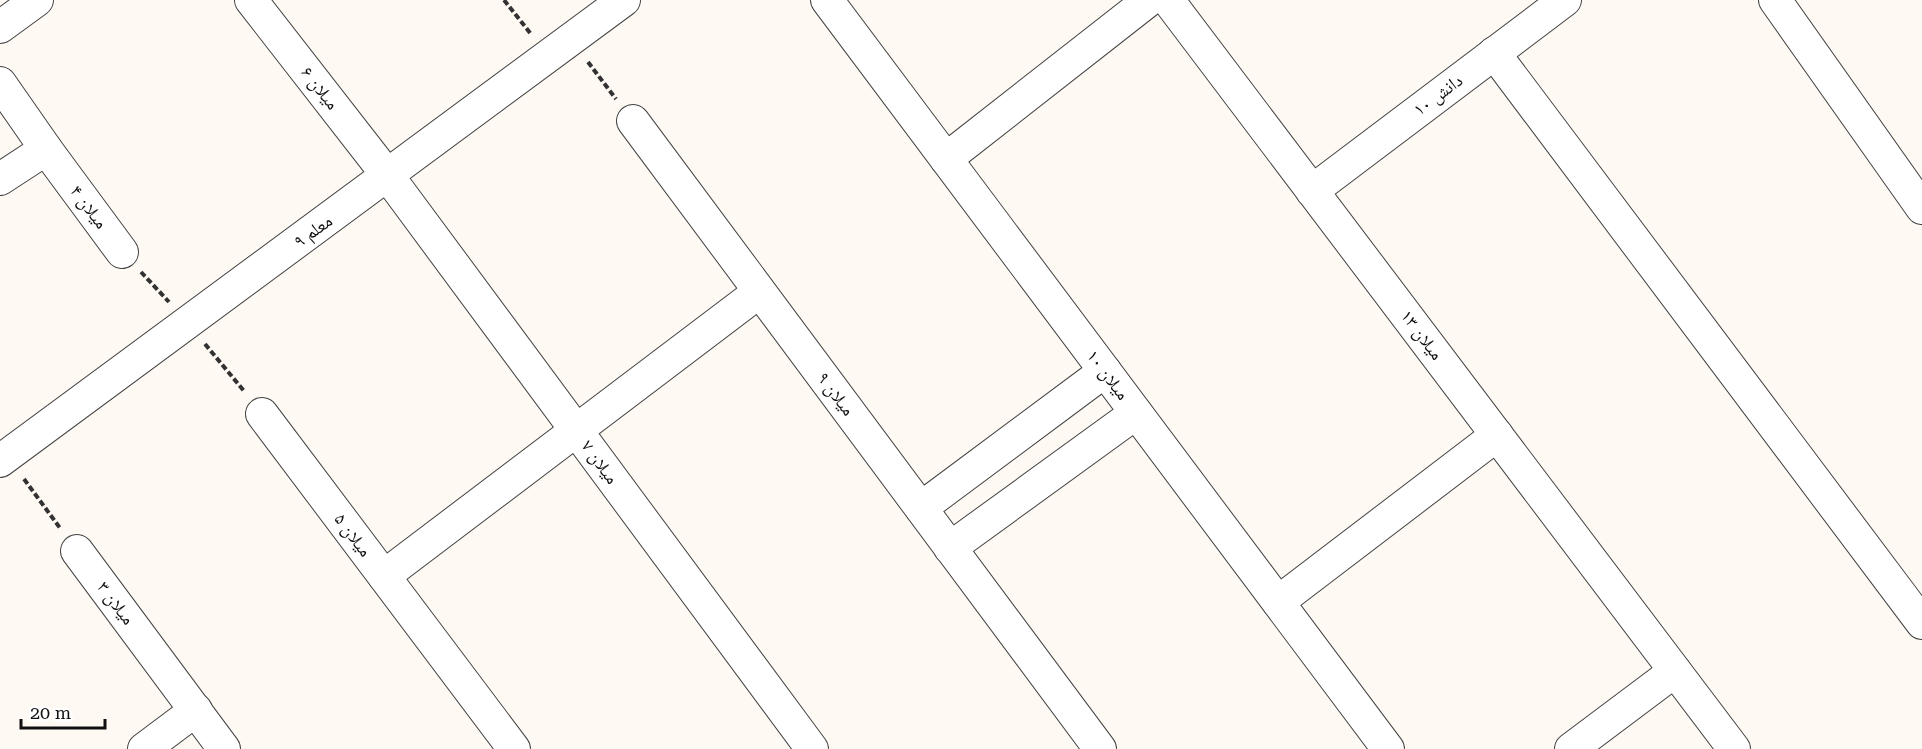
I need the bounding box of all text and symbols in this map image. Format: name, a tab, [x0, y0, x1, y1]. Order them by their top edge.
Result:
street label: میلان ۶	[296, 62, 344, 114]
street label: دانش ۱۰	[1409, 69, 1467, 121]
street label: میلان ۴	[66, 181, 112, 233]
street label: معلم ۹	[289, 210, 337, 253]
street label: میلان ۱۳	[1396, 306, 1448, 364]
street label: میلان ۱۰	[1082, 346, 1134, 404]
street label: میلان ۹	[813, 368, 859, 420]
street label: میلان ۷	[577, 436, 623, 488]
street label: میلان ۵	[330, 509, 376, 561]
street label: میلان ۳	[93, 577, 139, 629]
scale bar	[21, 692, 105, 730]
text: 20 m	[30, 702, 71, 723]

